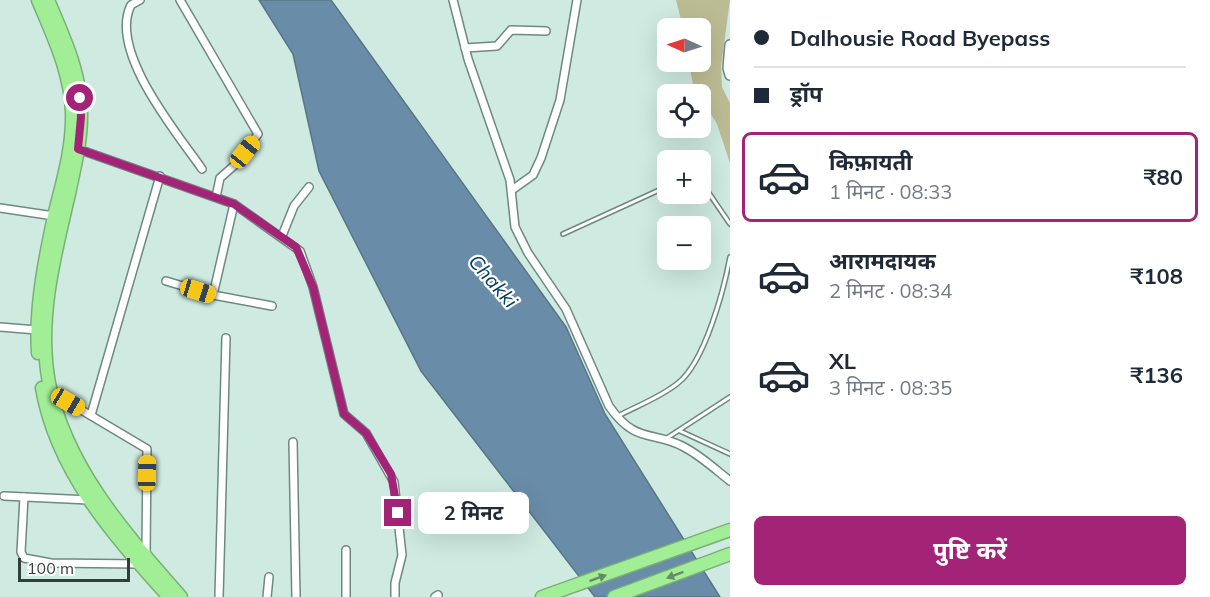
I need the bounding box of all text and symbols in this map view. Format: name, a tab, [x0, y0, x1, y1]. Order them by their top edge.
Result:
north arrow	[657, 18, 711, 72]
map controls	[657, 18, 711, 270]
text: Dalhousie Road Byepass	[790, 24, 1050, 52]
text: ड्रॉप	[790, 80, 823, 108]
route start	[66, 84, 93, 111]
button: locate	[657, 84, 711, 138]
car	[227, 132, 263, 172]
text: किफ़ायती	[829, 148, 913, 176]
button: +	[657, 150, 711, 204]
icon: car	[757, 150, 811, 204]
text: ₹80	[1143, 163, 1183, 191]
text: 1 मिनट · 08:33	[829, 179, 952, 204]
button: −	[657, 216, 711, 270]
text: आरामदायक	[829, 247, 936, 275]
water label: Chakki	[463, 249, 524, 313]
icon: car	[757, 249, 811, 303]
text: ₹108	[1130, 262, 1183, 290]
car	[178, 277, 218, 305]
text: 2 मिनट · 08:34	[829, 278, 952, 303]
text: XL	[829, 347, 856, 375]
icon: car	[757, 348, 811, 402]
text: ₹136	[1130, 361, 1183, 389]
text: 3 मिनट · 08:35	[829, 375, 952, 400]
car	[48, 385, 88, 419]
car	[138, 455, 156, 491]
callout: 2 मिनट	[419, 492, 530, 534]
route end	[384, 499, 411, 526]
text: 2 मिनट	[444, 500, 503, 525]
button: पुष्टि करें	[754, 516, 1186, 585]
scale bar	[18, 555, 130, 582]
text: 100 m	[27, 558, 74, 578]
one-way arrow	[666, 570, 684, 580]
one-way arrow	[589, 573, 607, 583]

